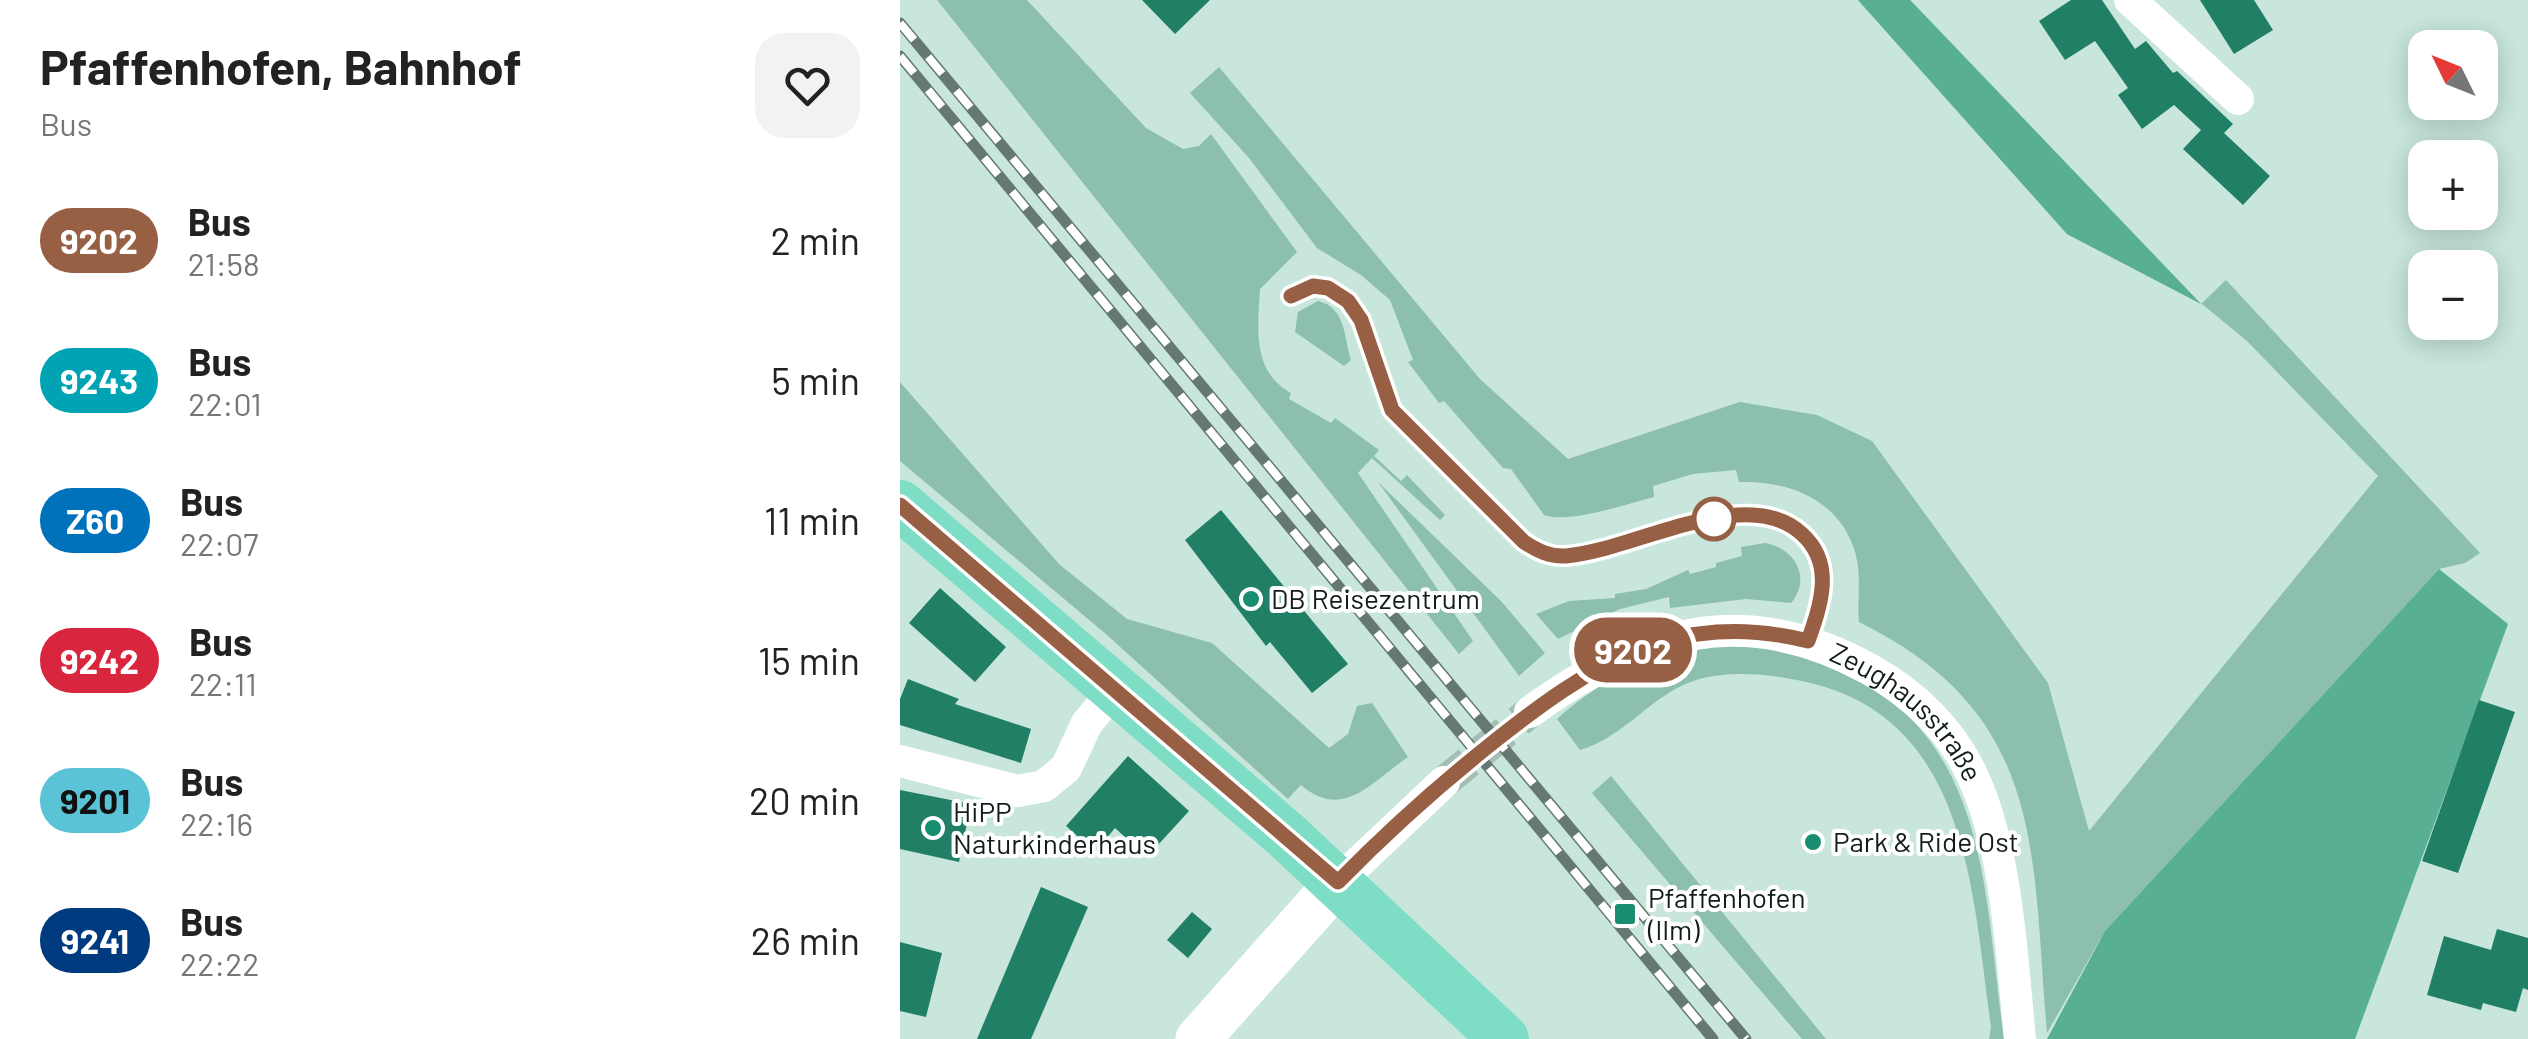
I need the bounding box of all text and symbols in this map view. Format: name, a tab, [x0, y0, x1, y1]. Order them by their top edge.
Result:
north arrow	[2408, 30, 2498, 120]
map controls	[2408, 30, 2498, 340]
button: heart	[755, 33, 860, 138]
text: Pfaffenhofen, Bahnhof	[40, 37, 522, 95]
text: Bus	[40, 104, 92, 142]
button: +	[2408, 140, 2498, 230]
text: Bus	[188, 198, 251, 244]
text: 2 min	[770, 217, 860, 263]
text: 9202	[60, 219, 138, 261]
text: 21:58	[188, 244, 260, 282]
button: −	[2408, 250, 2498, 340]
text: Bus	[188, 338, 251, 384]
text: 5 min	[771, 357, 860, 403]
text: 9243	[60, 359, 138, 401]
text: 22:01	[188, 384, 262, 422]
text: Bus	[180, 478, 243, 524]
text: 11 min	[764, 497, 860, 543]
unlabelled marker	[1693, 498, 1735, 540]
text: Z60	[66, 499, 124, 541]
text: 22:07	[180, 524, 258, 562]
place label: DB Reisezentrum	[1271, 581, 1480, 615]
marker: DB Reisezentrum	[1240, 588, 1262, 610]
text: Bus	[189, 618, 252, 664]
line badge: 9202	[1563, 618, 1703, 682]
text: 9202	[1594, 629, 1672, 671]
street label: Zeughausstraße	[1825, 634, 1990, 786]
text: 15 min	[758, 637, 860, 683]
text: 9242	[60, 639, 139, 681]
text: 22:11	[189, 664, 257, 702]
text: Bus	[180, 758, 243, 804]
text: 20 min	[749, 777, 860, 823]
text: 9201	[60, 779, 130, 821]
place label: HiPP Naturkinderhaus	[953, 794, 1156, 860]
text: 22:16	[180, 804, 253, 842]
marker: HiPP Naturkinderhaus	[922, 817, 944, 839]
place label: Park & Ride Ost	[1833, 824, 2019, 858]
marker: Park & Ride Ost	[1802, 831, 1824, 853]
place label: Pfaffenhofen (Ilm)	[1647, 880, 1806, 946]
text: Bus	[180, 898, 243, 944]
marker: Pfaffenhofen (Ilm)	[1612, 901, 1638, 927]
text: 26 min	[751, 917, 860, 963]
text: 9241	[61, 919, 129, 961]
text: 22:22	[180, 944, 259, 982]

